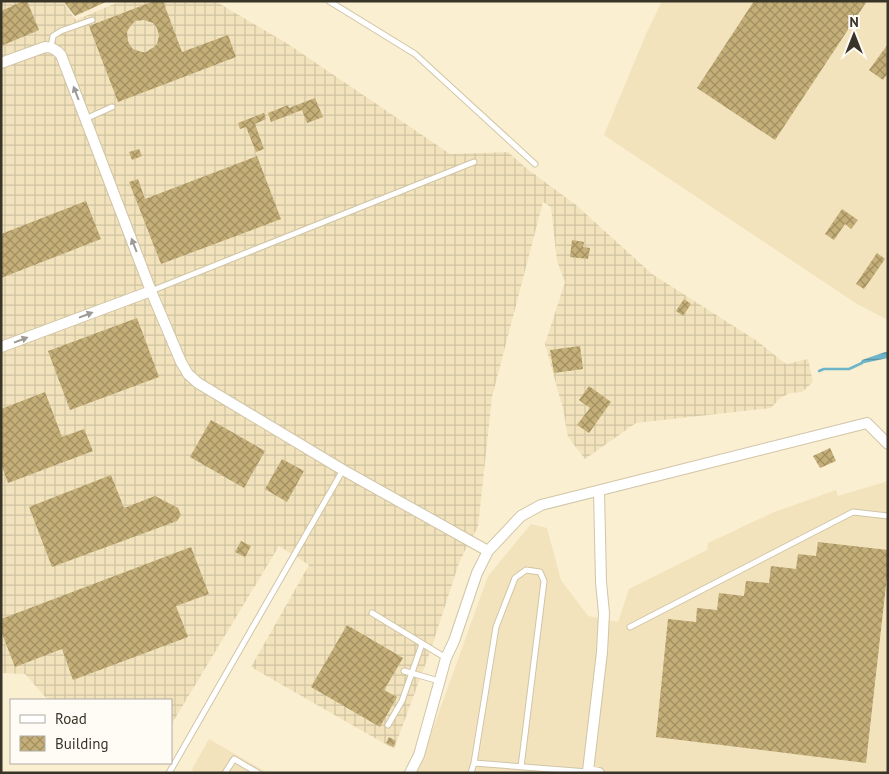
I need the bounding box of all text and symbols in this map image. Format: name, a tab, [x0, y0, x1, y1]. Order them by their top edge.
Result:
north arrow	[829, 10, 879, 60]
text: N	[849, 13, 859, 31]
one-way arrow	[71, 86, 79, 100]
one-way arrow	[129, 238, 137, 252]
one-way arrow	[79, 311, 94, 319]
one-way arrow	[14, 336, 29, 344]
legend	[10, 699, 172, 764]
text: Road	[55, 709, 87, 728]
text: Building	[55, 734, 109, 753]

